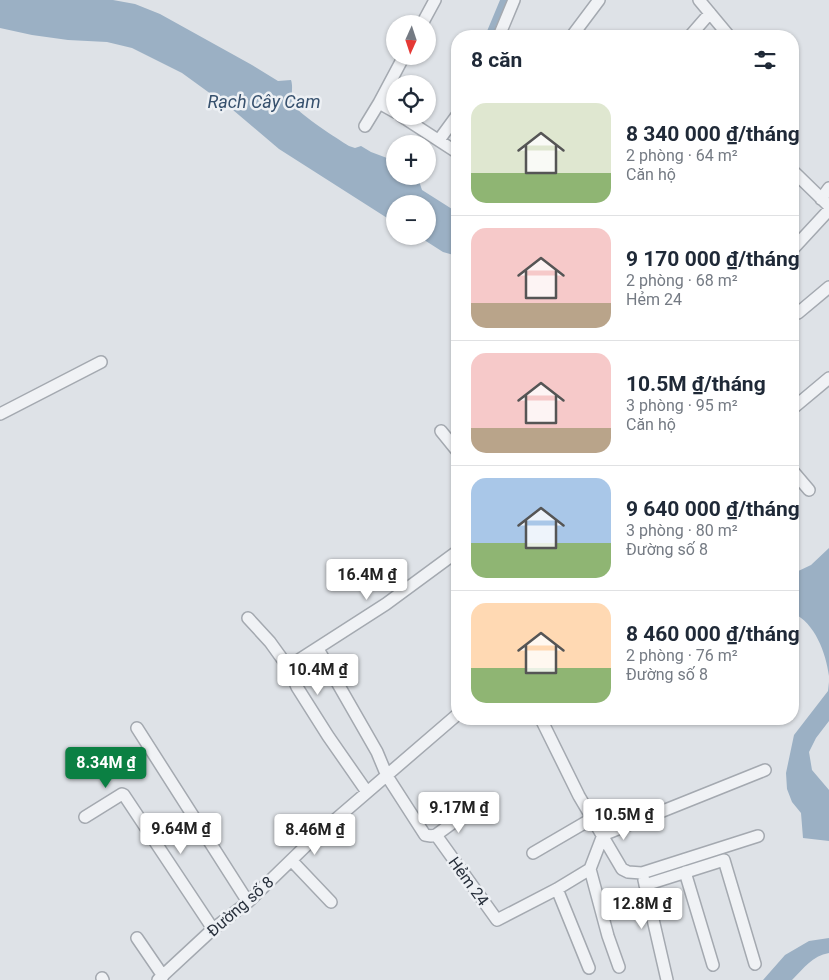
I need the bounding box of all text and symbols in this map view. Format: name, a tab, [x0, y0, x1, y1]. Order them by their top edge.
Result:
north arrow	[386, 15, 436, 65]
map controls	[386, 15, 436, 245]
icon: filters	[751, 46, 779, 74]
text: 8 căn	[471, 48, 522, 72]
button: locate	[386, 75, 436, 125]
water label: Rạch Cây Cam	[207, 91, 321, 112]
text: 8 340 000 ₫/tháng	[626, 122, 800, 146]
icon: home	[511, 123, 571, 183]
button: +	[386, 135, 436, 185]
text: 2 phòng · 64 m²	[626, 146, 738, 165]
text: Căn hộ	[626, 165, 676, 184]
button: −	[386, 195, 436, 245]
text: 9 170 000 ₫/tháng	[626, 247, 800, 271]
icon: home	[511, 248, 571, 308]
text: 2 phòng · 68 m²	[626, 271, 738, 290]
text: Hẻm 24	[626, 290, 682, 309]
text: 10.5M ₫/tháng	[626, 372, 766, 396]
icon: home	[511, 373, 571, 433]
text: 3 phòng · 95 m²	[626, 396, 738, 415]
text: Căn hộ	[626, 415, 676, 434]
text: 9 640 000 ₫/tháng	[626, 497, 800, 521]
icon: home	[511, 498, 571, 558]
text: 3 phòng · 80 m²	[626, 521, 738, 540]
text: Đường số 8	[626, 540, 708, 559]
pin: 16.4M ₫	[321, 558, 413, 601]
text: 16.4M ₫	[337, 565, 397, 584]
text: 8 460 000 ₫/tháng	[626, 622, 800, 646]
icon: home	[511, 623, 571, 683]
text: 2 phòng · 76 m²	[626, 646, 738, 665]
pin: 10.4M ₫	[272, 654, 364, 696]
text: 10.4M ₫	[288, 660, 348, 679]
text: Đường số 8	[626, 665, 708, 684]
pin: 8.34M ₫	[60, 746, 152, 789]
text: 8.34M ₫	[76, 753, 136, 772]
pin: 9.17M ₫	[413, 792, 505, 834]
text: 9.17M ₫	[429, 798, 489, 817]
pin: 10.5M ₫	[578, 798, 670, 841]
text: 10.5M ₫	[594, 805, 654, 824]
pin: 9.64M ₫	[135, 812, 227, 855]
pin: 8.46M ₫	[269, 814, 361, 856]
text: 9.64M ₫	[151, 819, 211, 838]
text: 8.46M ₫	[285, 820, 345, 839]
street label: Hẻm 24	[444, 853, 493, 909]
street label: Đường số 8	[203, 872, 277, 940]
pin: 12.8M ₫	[596, 888, 688, 930]
text: 12.8M ₫	[612, 894, 672, 913]

